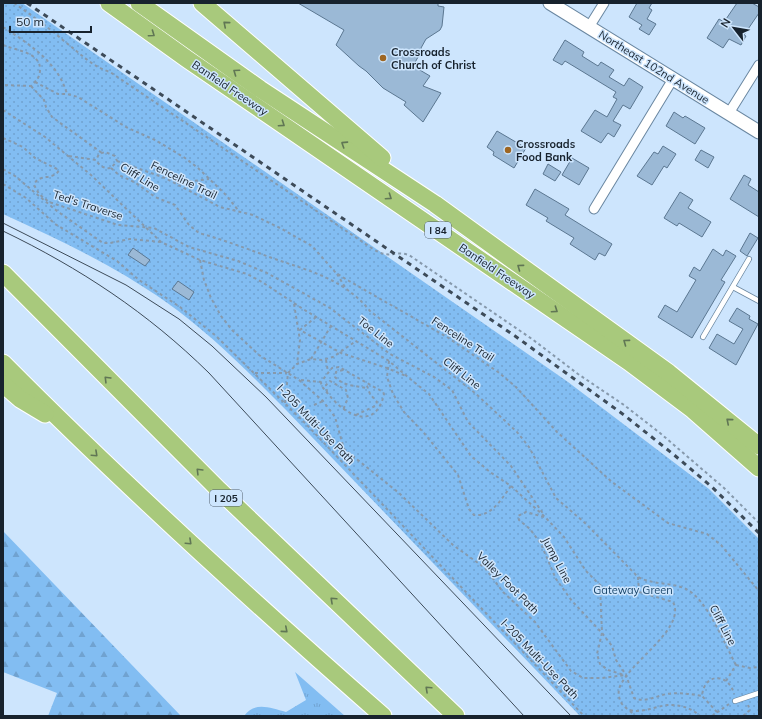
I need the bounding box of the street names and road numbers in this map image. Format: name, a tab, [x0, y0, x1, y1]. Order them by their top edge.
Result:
street label: Northeast 102nd Avenue	[596, 27, 712, 107]
street label: Banfield Freeway	[189, 57, 271, 119]
street label: Fenceline Trail	[149, 158, 219, 202]
street label: Cliff Line	[118, 159, 162, 195]
street label: Ted's Traverse	[51, 187, 125, 223]
road number: I 84	[425, 222, 451, 238]
street label: Banfield Freeway	[456, 240, 538, 302]
street label: Toe Line	[355, 314, 397, 350]
street label: Fenceline Trail	[429, 314, 497, 364]
street label: Cliff Line	[440, 354, 484, 392]
street label: I-205 Multi-Use Path	[274, 381, 358, 467]
road number: I 205	[210, 490, 242, 506]
street label: Jump Line	[539, 535, 575, 585]
street label: Valley Foot Path	[474, 549, 542, 617]
street label: Cliff Line	[707, 602, 739, 648]
street label: I-205 Multi-Use Path	[498, 616, 582, 702]

